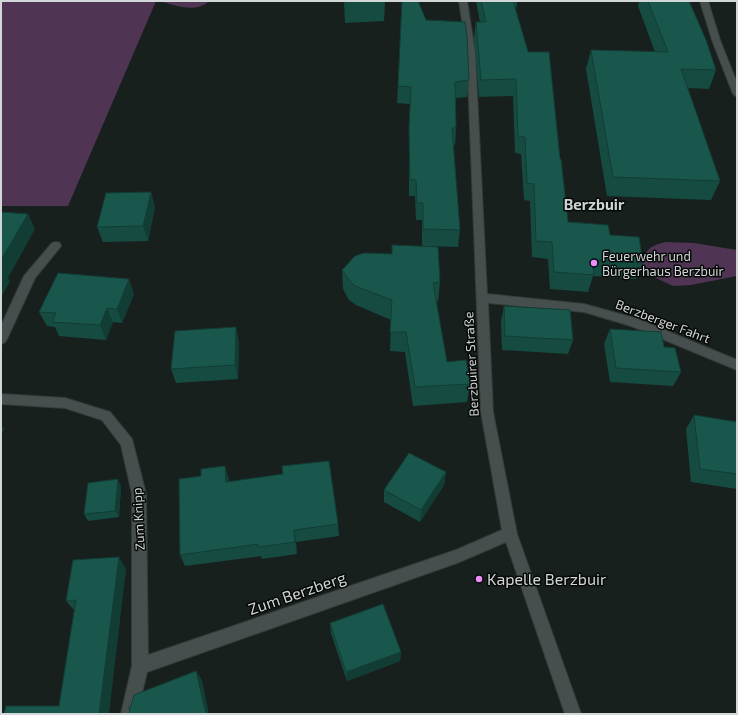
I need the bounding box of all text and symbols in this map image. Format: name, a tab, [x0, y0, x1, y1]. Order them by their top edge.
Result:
district label: Berzbuir	[564, 195, 625, 213]
place label: Feuerwehr und Bürgerhaus Berzbuir	[602, 248, 724, 279]
marker: Feuerwehr und Bürgerhaus Berzbuir	[589, 258, 599, 268]
street label: Berzberger Fahrt	[613, 296, 713, 346]
street label: Berzbuirer Straße	[460, 311, 482, 417]
street label: Zum Knipp	[128, 487, 148, 551]
street label: Zum Berzberg	[246, 567, 348, 618]
place label: Kapelle Berzbuir	[487, 569, 607, 588]
marker: Kapelle Berzbuir	[474, 574, 484, 584]

